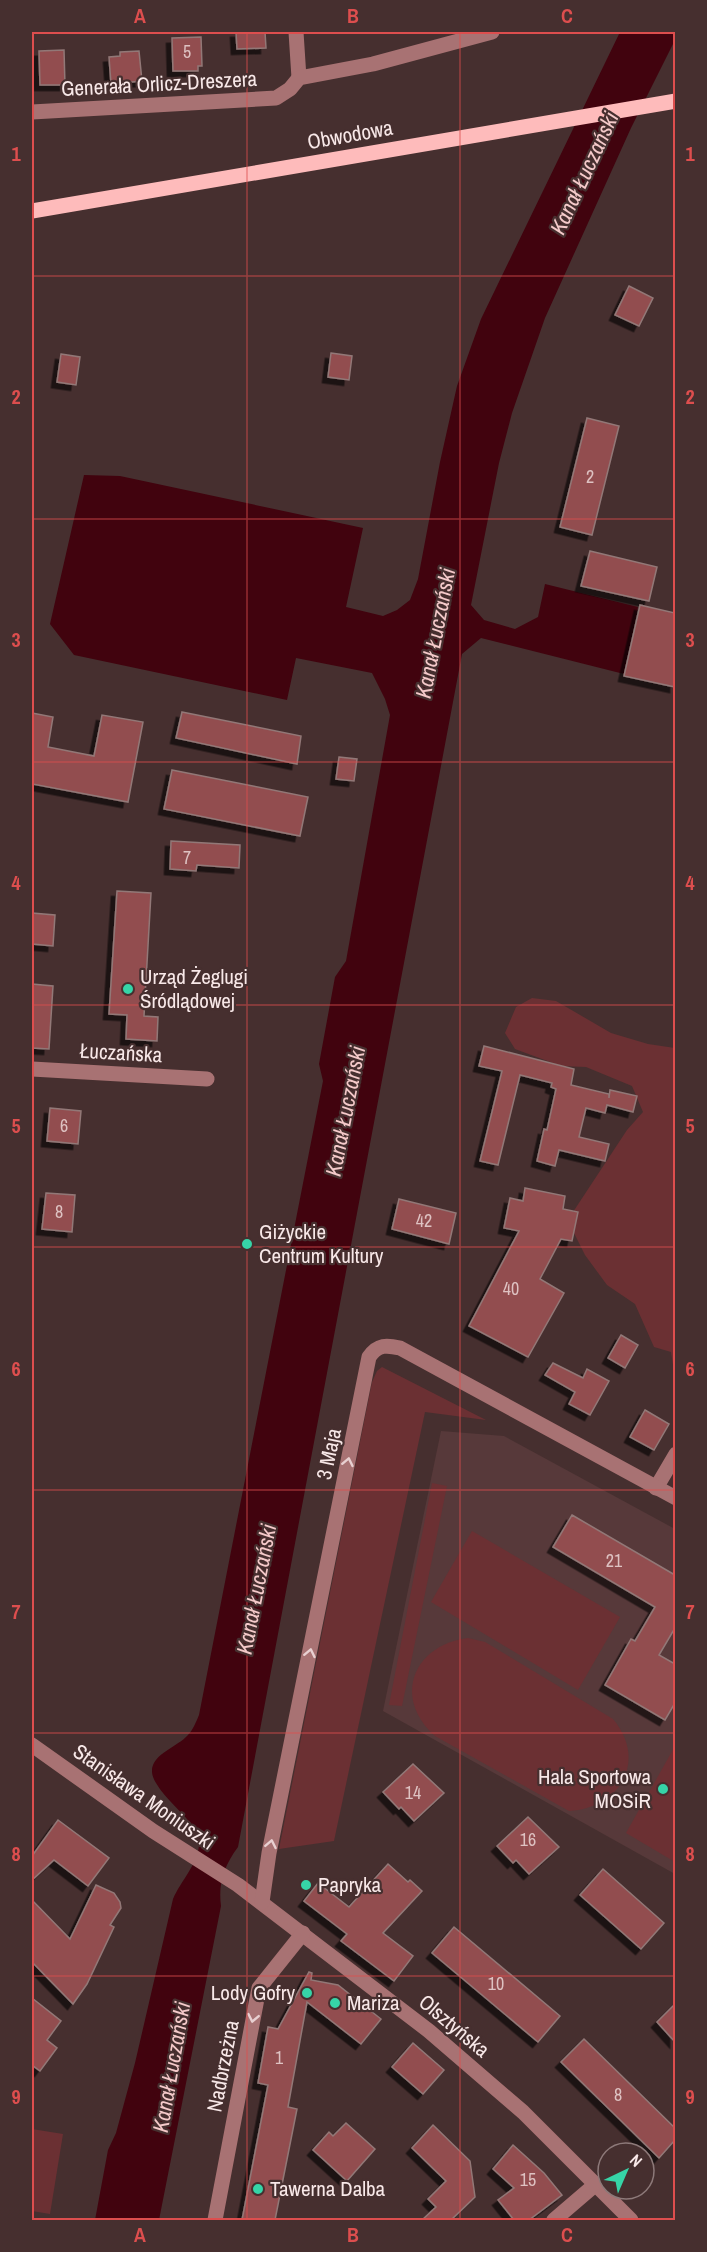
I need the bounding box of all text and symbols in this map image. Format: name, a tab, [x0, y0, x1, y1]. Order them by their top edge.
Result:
text: A	[134, 2, 146, 29]
text: B	[347, 2, 359, 29]
text: C	[561, 2, 573, 29]
house number: 5	[183, 39, 191, 64]
street label: Generała Orlicz-Dreszera	[60, 64, 258, 103]
water label: Kanał Łuczański	[542, 107, 626, 239]
street label: Obwodowa	[305, 113, 395, 156]
text: 1	[11, 140, 21, 167]
text: 1	[685, 140, 695, 167]
text: 2	[11, 383, 21, 410]
text: 2	[685, 383, 695, 410]
house number: 2	[586, 464, 594, 489]
water label: Kanał Łuczański	[408, 565, 462, 701]
text: 3	[11, 626, 21, 653]
text: 3	[685, 626, 695, 653]
house number: 7	[183, 845, 191, 870]
text: 4	[11, 869, 21, 896]
text: 4	[685, 869, 695, 896]
place label: Urząd Żeglugi Śródlądowej	[140, 962, 248, 1015]
marker: Urząd Żeglugi Śródlądowej	[121, 982, 135, 996]
street label: Łuczańska	[79, 1036, 163, 1069]
water label: Kanał Łuczański	[318, 1043, 372, 1179]
text: 5	[11, 1112, 21, 1139]
text: 5	[685, 1112, 695, 1139]
house number: 6	[60, 1113, 68, 1138]
house number: 8	[55, 1199, 63, 1224]
house number: 42	[416, 1208, 432, 1233]
place label: Giżyckie Centrum Kultury	[259, 1217, 384, 1270]
marker: Giżyckie Centrum Kultury	[240, 1237, 254, 1251]
house number: 40	[503, 1276, 519, 1301]
text: 6	[11, 1355, 21, 1382]
text: 6	[685, 1355, 695, 1382]
street label: 3 Maja	[309, 1425, 348, 1482]
one-way arrow	[341, 1457, 354, 1467]
water label: Kanał Łuczański	[229, 1521, 283, 1657]
house number: 21	[606, 1548, 623, 1573]
text: 7	[11, 1598, 21, 1625]
text: 7	[685, 1598, 695, 1625]
one-way arrow	[302, 1649, 315, 1659]
street label: Stanisława Moniuszki	[67, 1737, 221, 1857]
place label: Hala Sportowa MOSiR	[538, 1762, 651, 1815]
house number: 14	[405, 1780, 421, 1805]
marker: Hala Sportowa MOSiR	[656, 1782, 670, 1796]
house number: 16	[520, 1827, 536, 1852]
text: 8	[11, 1840, 21, 1867]
one-way arrow	[264, 1840, 277, 1850]
text: 8	[685, 1840, 695, 1867]
place label: Papryka	[318, 1870, 382, 1899]
marker: Papryka	[299, 1878, 313, 1892]
house number: 10	[488, 1971, 504, 1996]
place label: Lody Gofry	[211, 1978, 295, 2007]
marker: Lody Gofry	[300, 1986, 314, 2000]
street label: Olsztyńska	[413, 1987, 496, 2064]
place label: Mariza	[347, 1988, 400, 2017]
marker: Mariza	[328, 1996, 342, 2010]
water label: Kanał Łuczański	[145, 1999, 197, 2135]
one-way arrow	[247, 2013, 260, 2023]
street label: Nadbrzeżna	[199, 2017, 246, 2114]
house number: 1	[275, 2045, 284, 2070]
house number: 8	[614, 2082, 622, 2107]
text: 9	[11, 2083, 21, 2110]
text: 9	[685, 2083, 695, 2110]
north arrow	[596, 2141, 656, 2201]
text: N	[625, 2149, 647, 2171]
house number: 15	[520, 2167, 536, 2192]
place label: Tawerna Dalba	[270, 2174, 386, 2203]
marker: Tawerna Dalba	[251, 2182, 265, 2196]
text: A	[134, 2221, 146, 2248]
text: B	[347, 2221, 359, 2248]
text: C	[561, 2221, 573, 2248]

